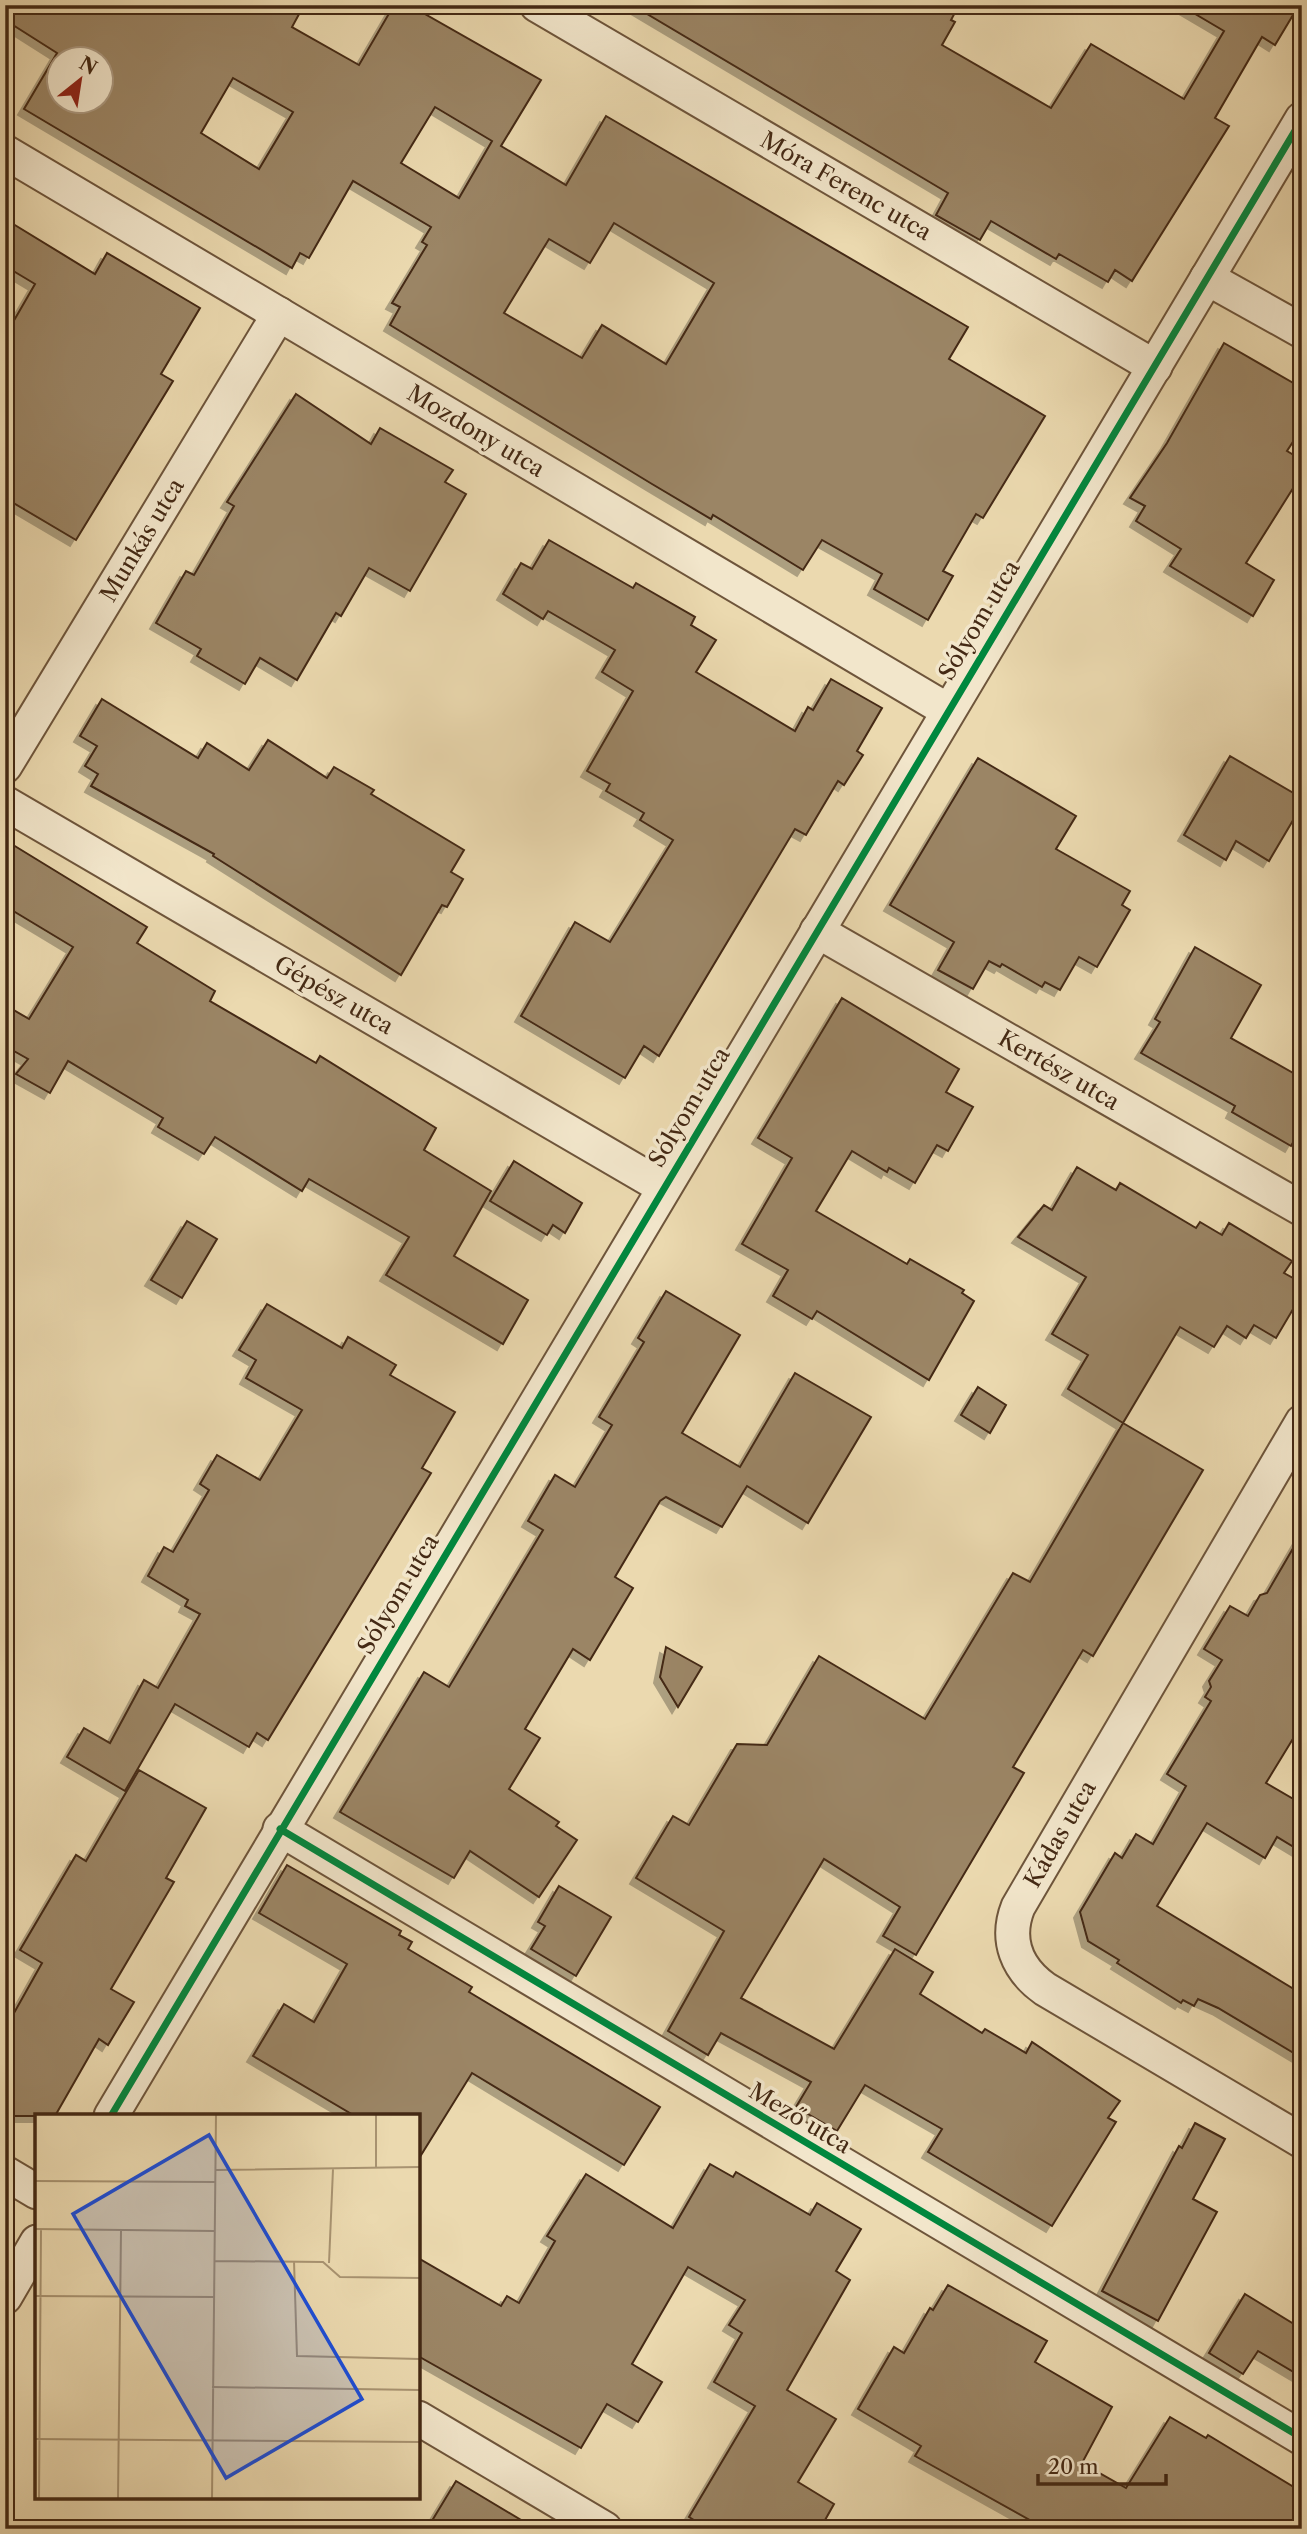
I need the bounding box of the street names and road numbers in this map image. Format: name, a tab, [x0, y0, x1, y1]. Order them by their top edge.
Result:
street label: Móra Ferenc utca	[756, 126, 937, 247]
street label: Mozdony utca	[402, 379, 550, 483]
street label: Munkás utca	[94, 472, 190, 607]
street label: Sólyom utca	[932, 554, 1026, 685]
street label: Gépész utca	[269, 950, 399, 1041]
street label: Kertész utca	[993, 1024, 1125, 1116]
street label: Sólyom utca	[642, 1041, 736, 1172]
street label: Sólyom utca	[351, 1528, 445, 1659]
street label: Kádas utca	[1018, 1775, 1102, 1892]
street label: Mező utca	[744, 2077, 857, 2160]

